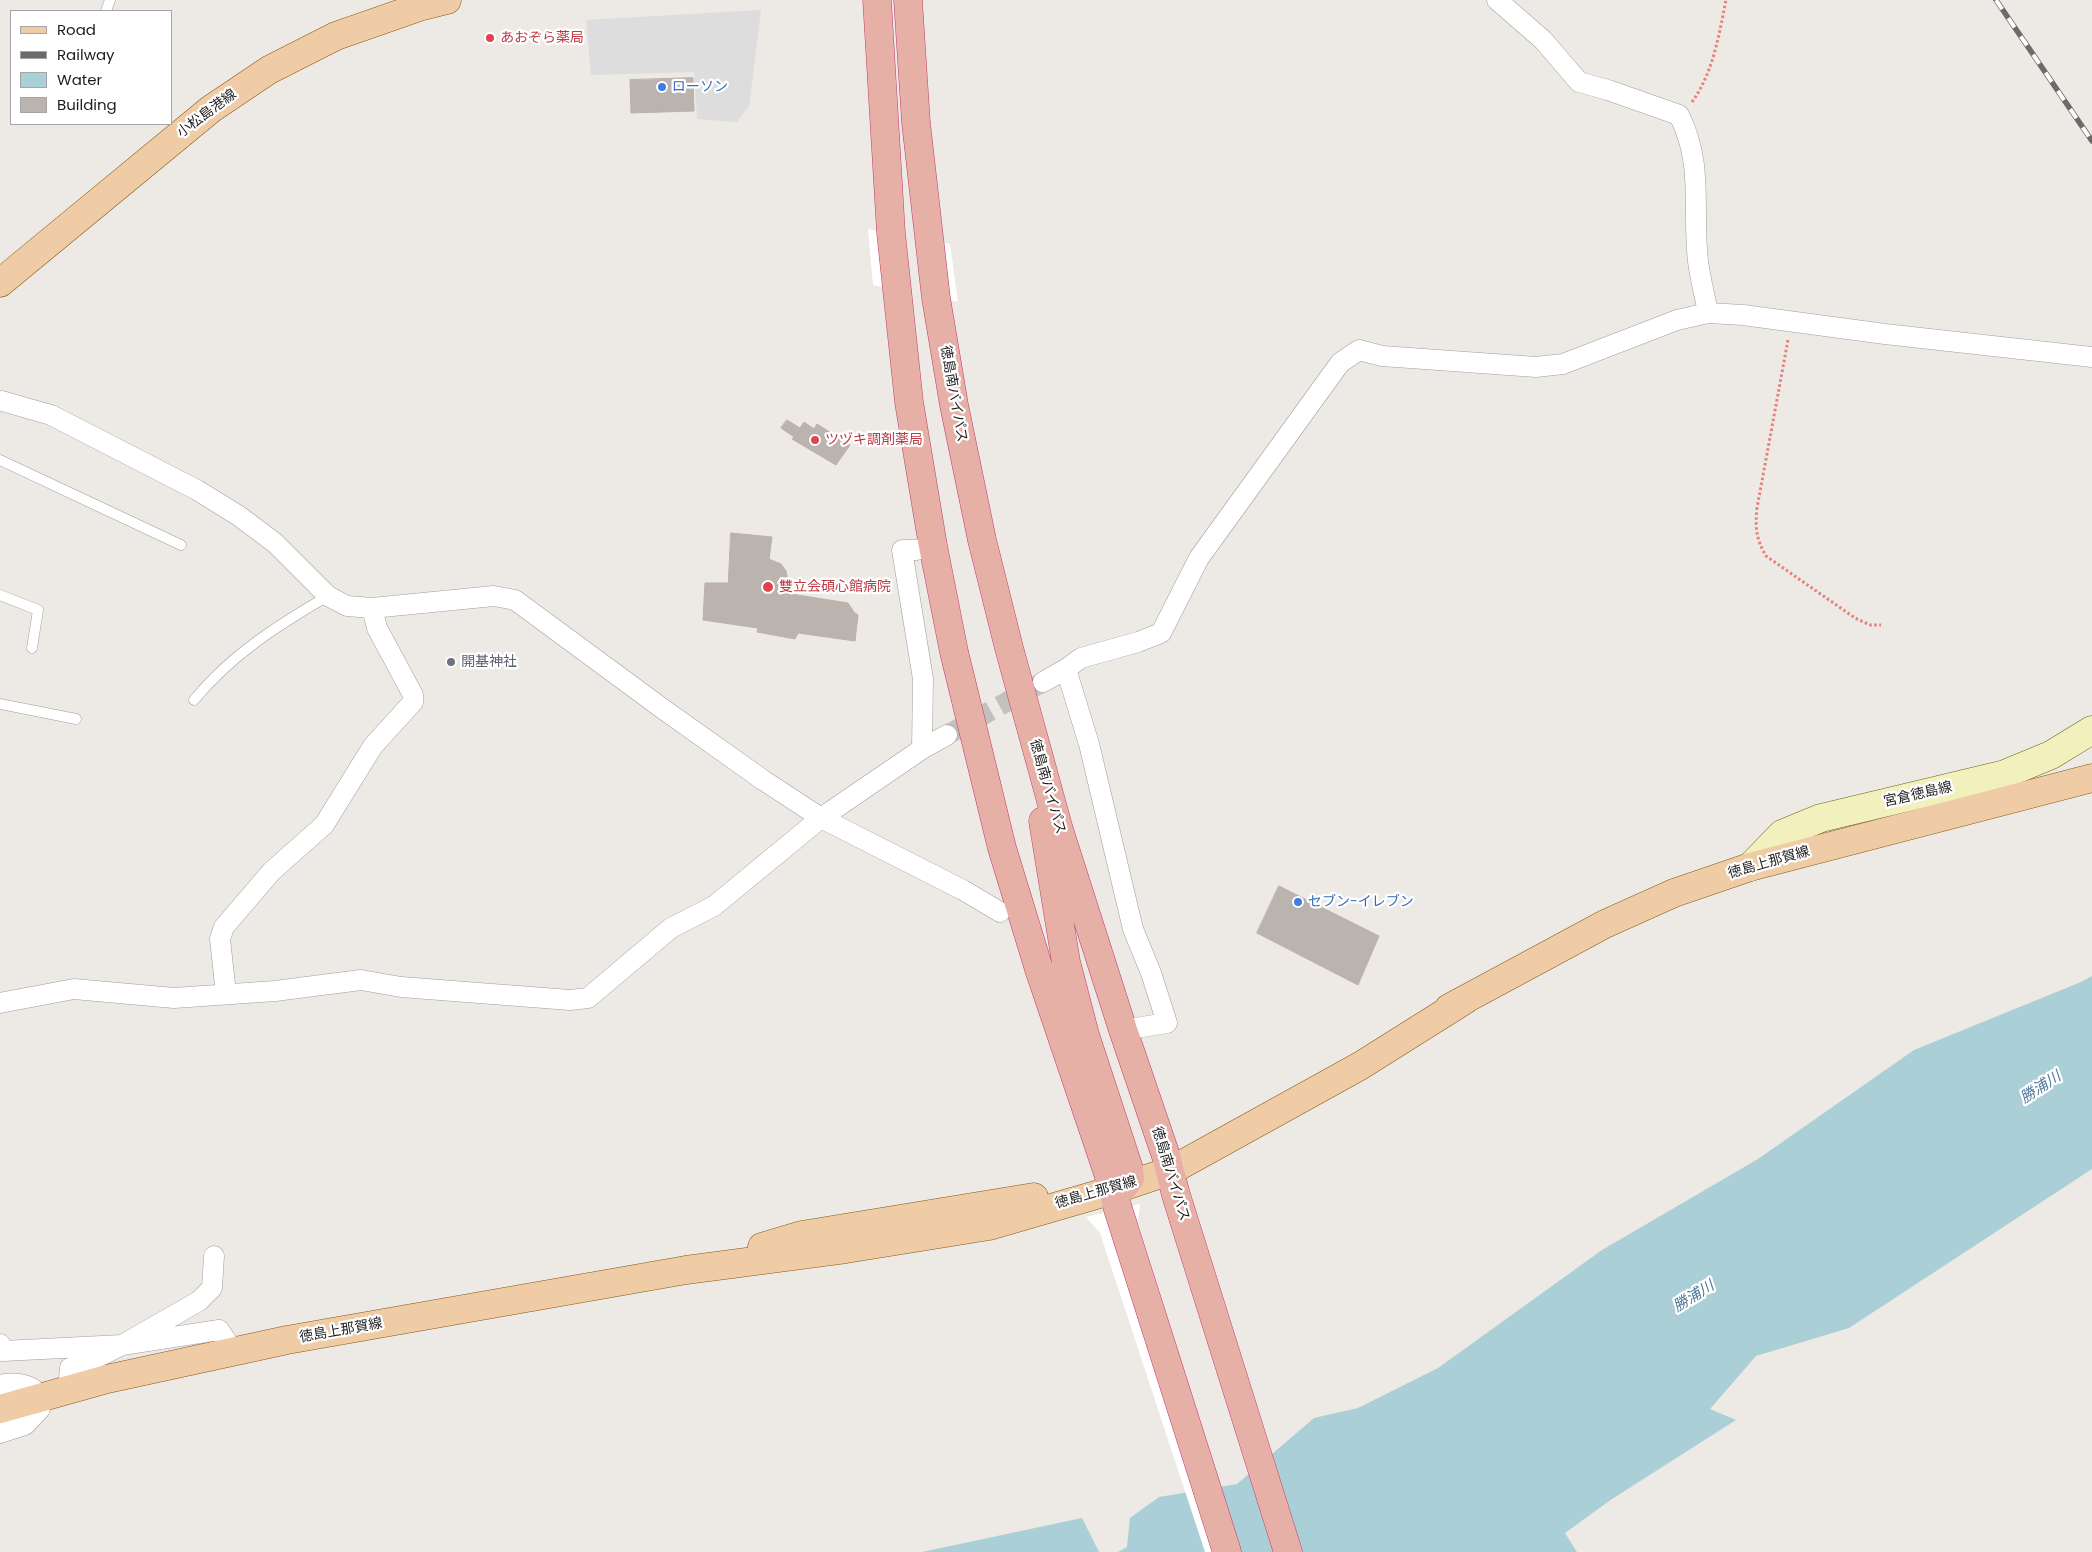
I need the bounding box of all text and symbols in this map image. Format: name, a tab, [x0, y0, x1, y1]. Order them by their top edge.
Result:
legend	[10, 10, 172, 125]
text: Road	[57, 19, 96, 40]
place label: あおぞら薬局	[500, 30, 584, 46]
marker: あおぞら薬局	[484, 32, 496, 44]
text: Railway	[57, 44, 115, 65]
text: Water	[57, 69, 102, 90]
place label: ローソン	[672, 79, 728, 95]
marker: ローソン	[656, 81, 668, 93]
street label: 小松島港線	[174, 86, 240, 142]
text: Building	[57, 94, 117, 115]
street label: 徳島南バイパス	[936, 344, 970, 444]
place label: ツヅキ調剤薬局	[825, 432, 923, 448]
marker: ツヅキ調剤薬局	[809, 434, 821, 446]
place label: 雙立会碩心館病院	[779, 579, 891, 595]
marker: 雙立会碩心館病院	[761, 580, 775, 594]
place label: 開基神社	[461, 654, 517, 670]
marker: 開基神社	[445, 656, 457, 668]
street label: 徳島南バイパス	[1025, 738, 1069, 836]
street label: 宮倉徳島線	[1882, 779, 1954, 811]
street label: 徳島上那賀線	[1726, 843, 1812, 883]
place label: セブン-イレブン	[1308, 894, 1414, 910]
marker: セブン-イレブン	[1292, 896, 1304, 908]
water label: 勝浦川	[2017, 1068, 2065, 1108]
street label: 徳島南バイパス	[1148, 1125, 1192, 1223]
street label: 徳島上那賀線	[1053, 1173, 1139, 1213]
water label: 勝浦川	[1670, 1277, 1718, 1317]
street label: 徳島上那賀線	[298, 1315, 384, 1347]

